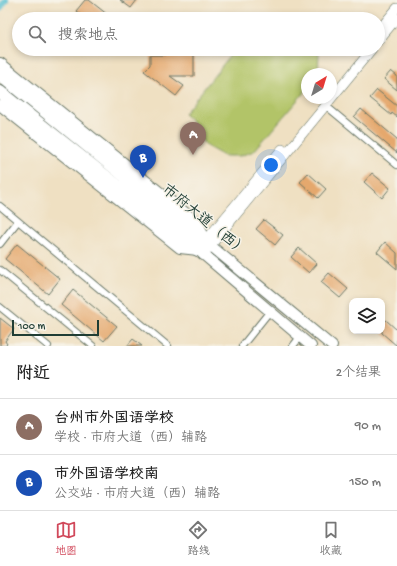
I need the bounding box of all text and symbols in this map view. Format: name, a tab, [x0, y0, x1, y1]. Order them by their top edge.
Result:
search box	[12, 12, 385, 56]
icon: search	[26, 23, 48, 45]
text: 搜索地点	[58, 27, 118, 45]
north arrow	[301, 68, 337, 104]
pin: A	[180, 122, 206, 155]
pin: B	[130, 145, 156, 178]
your location	[261, 155, 281, 175]
street label: 市府大道（西）	[158, 181, 250, 261]
map controls	[349, 298, 385, 334]
button: layers	[349, 298, 385, 334]
scale bar	[12, 318, 99, 337]
text: 100 m	[18, 321, 45, 333]
text: 附近	[16, 365, 50, 385]
text: 2个结果	[336, 366, 381, 381]
text: 台州市外国语学校	[54, 410, 174, 428]
text: A	[25, 419, 33, 434]
text: 90 m	[355, 419, 381, 434]
text: 学校 · 市府大道（西）辅路	[54, 431, 207, 446]
text: 市外国语学校南	[54, 466, 159, 484]
text: B	[26, 475, 32, 490]
text: 150 m	[349, 475, 381, 490]
text: 公交站 · 市府大道（西）辅路	[54, 487, 220, 502]
tab: 地图	[55, 519, 77, 558]
tab: 路线	[187, 519, 209, 558]
tab: 收藏	[320, 519, 342, 558]

